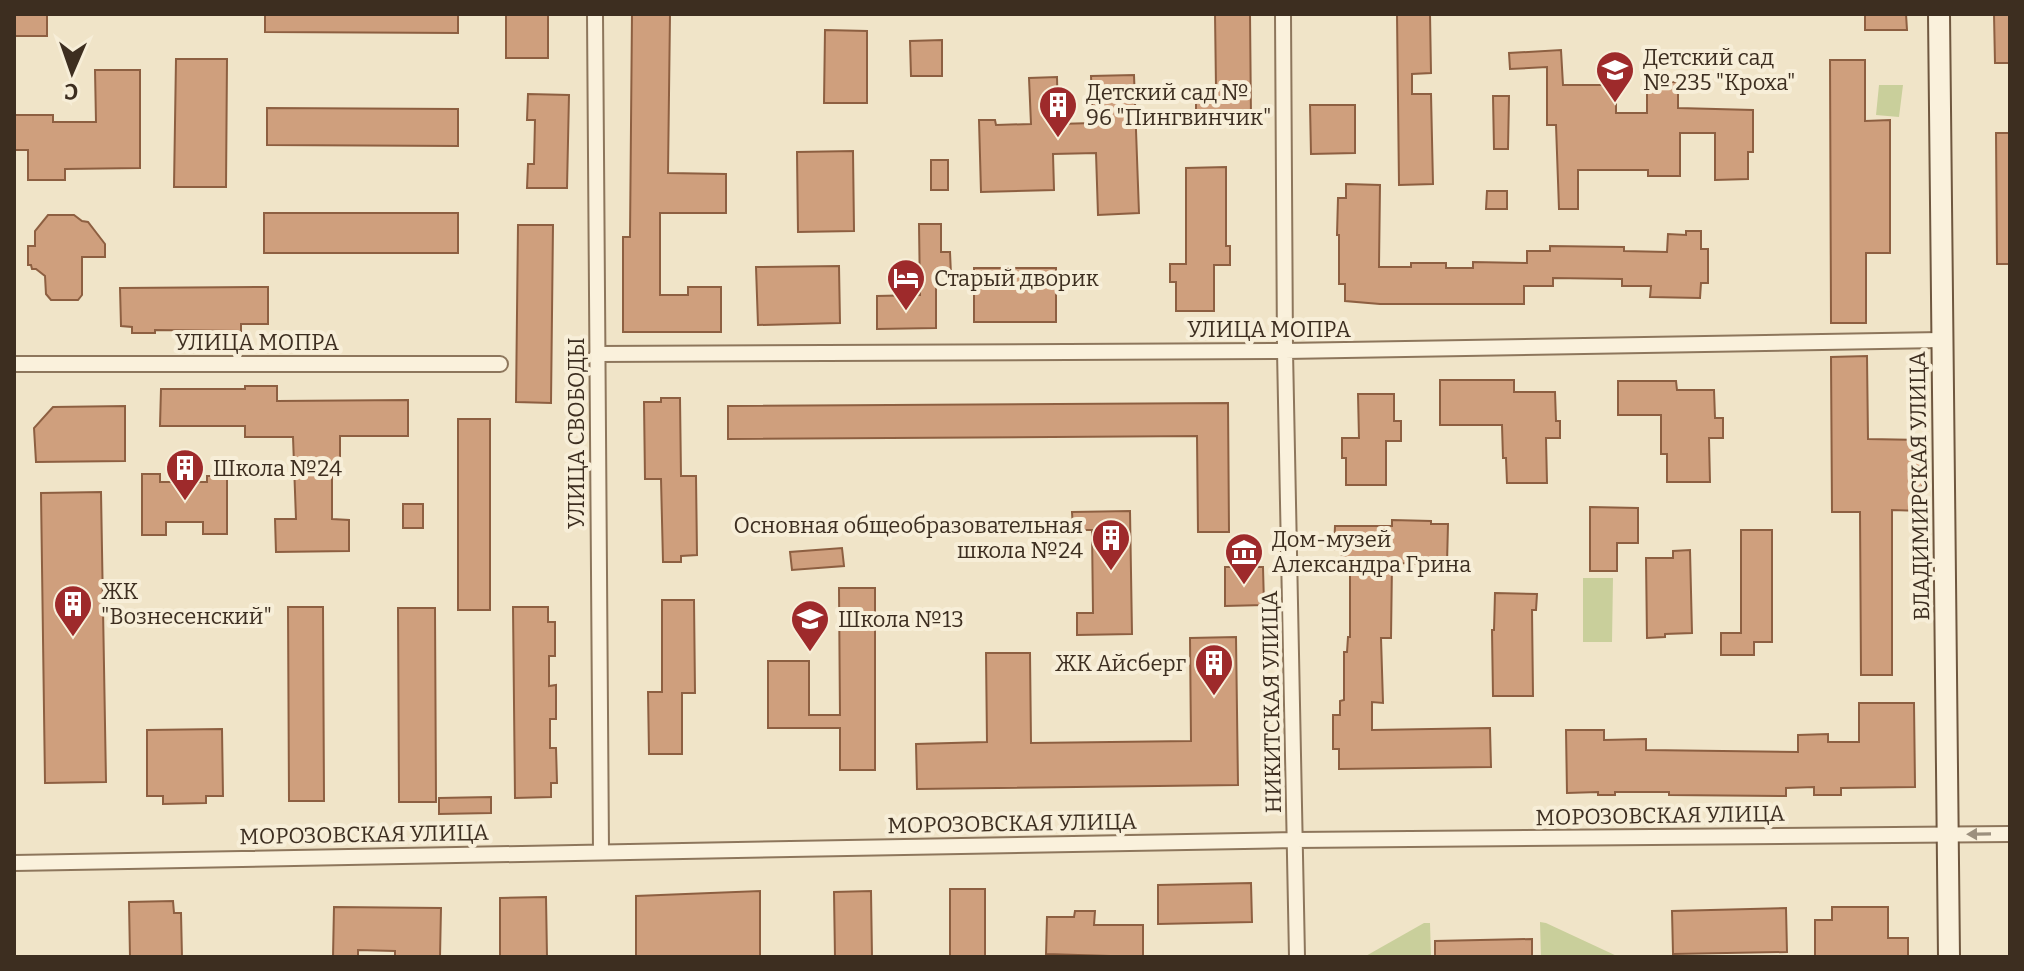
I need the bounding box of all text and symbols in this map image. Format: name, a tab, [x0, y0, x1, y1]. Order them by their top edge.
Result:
north arrow	[32, 32, 112, 112]
place label: Детский сад № 235 "Кроха"	[1643, 44, 1796, 96]
school or university icon: Детский сад № 235 "Кроха"	[1594, 49, 1636, 104]
text: С	[64, 78, 79, 105]
place label: Детский сад № 96 "Пингвинчик"	[1086, 79, 1271, 131]
building icon: Детский сад № 96 "Пингвинчик"	[1037, 84, 1079, 139]
hotel icon: Старый дворик	[885, 257, 927, 312]
place label: Старый дворик	[934, 265, 1099, 292]
street label: УЛИЦА МОПРА	[1187, 316, 1351, 343]
street label: УЛИЦА МОПРА	[175, 329, 339, 356]
street label: УЛИЦА СВОБОДЫ	[563, 337, 590, 529]
street label: ВЛАДИМИРСКАЯ УЛИЦА	[1904, 351, 1935, 621]
building icon: Школа №24	[164, 447, 206, 502]
place label: Школа №24	[213, 455, 342, 482]
place label: Основная общеобразовательная школа №24	[734, 512, 1083, 564]
building icon: Основная общеобразовательная школа №24	[1090, 517, 1132, 572]
place label: Дом-музей Александра Грина	[1272, 526, 1471, 578]
museum icon: Дом-музей Александра Грина	[1223, 531, 1265, 586]
place label: ЖК "Вознесенский"	[101, 578, 272, 630]
building icon: ЖК "Вознесенский"	[52, 583, 94, 638]
street label: НИКИТСКАЯ УЛИЦА	[1256, 590, 1287, 813]
school or university icon: Школа №13	[789, 598, 831, 653]
place label: Школа №13	[838, 606, 964, 633]
building icon: ЖК Айсберг	[1193, 642, 1235, 697]
place label: ЖК Айсберг	[1055, 650, 1187, 677]
street label: МОРОЗОВСКАЯ УЛИЦА	[1535, 800, 1785, 831]
street label: МОРОЗОВСКАЯ УЛИЦА	[887, 808, 1137, 839]
street label: МОРОЗОВСКАЯ УЛИЦА	[239, 819, 489, 850]
one-way arrow	[1966, 828, 1991, 840]

